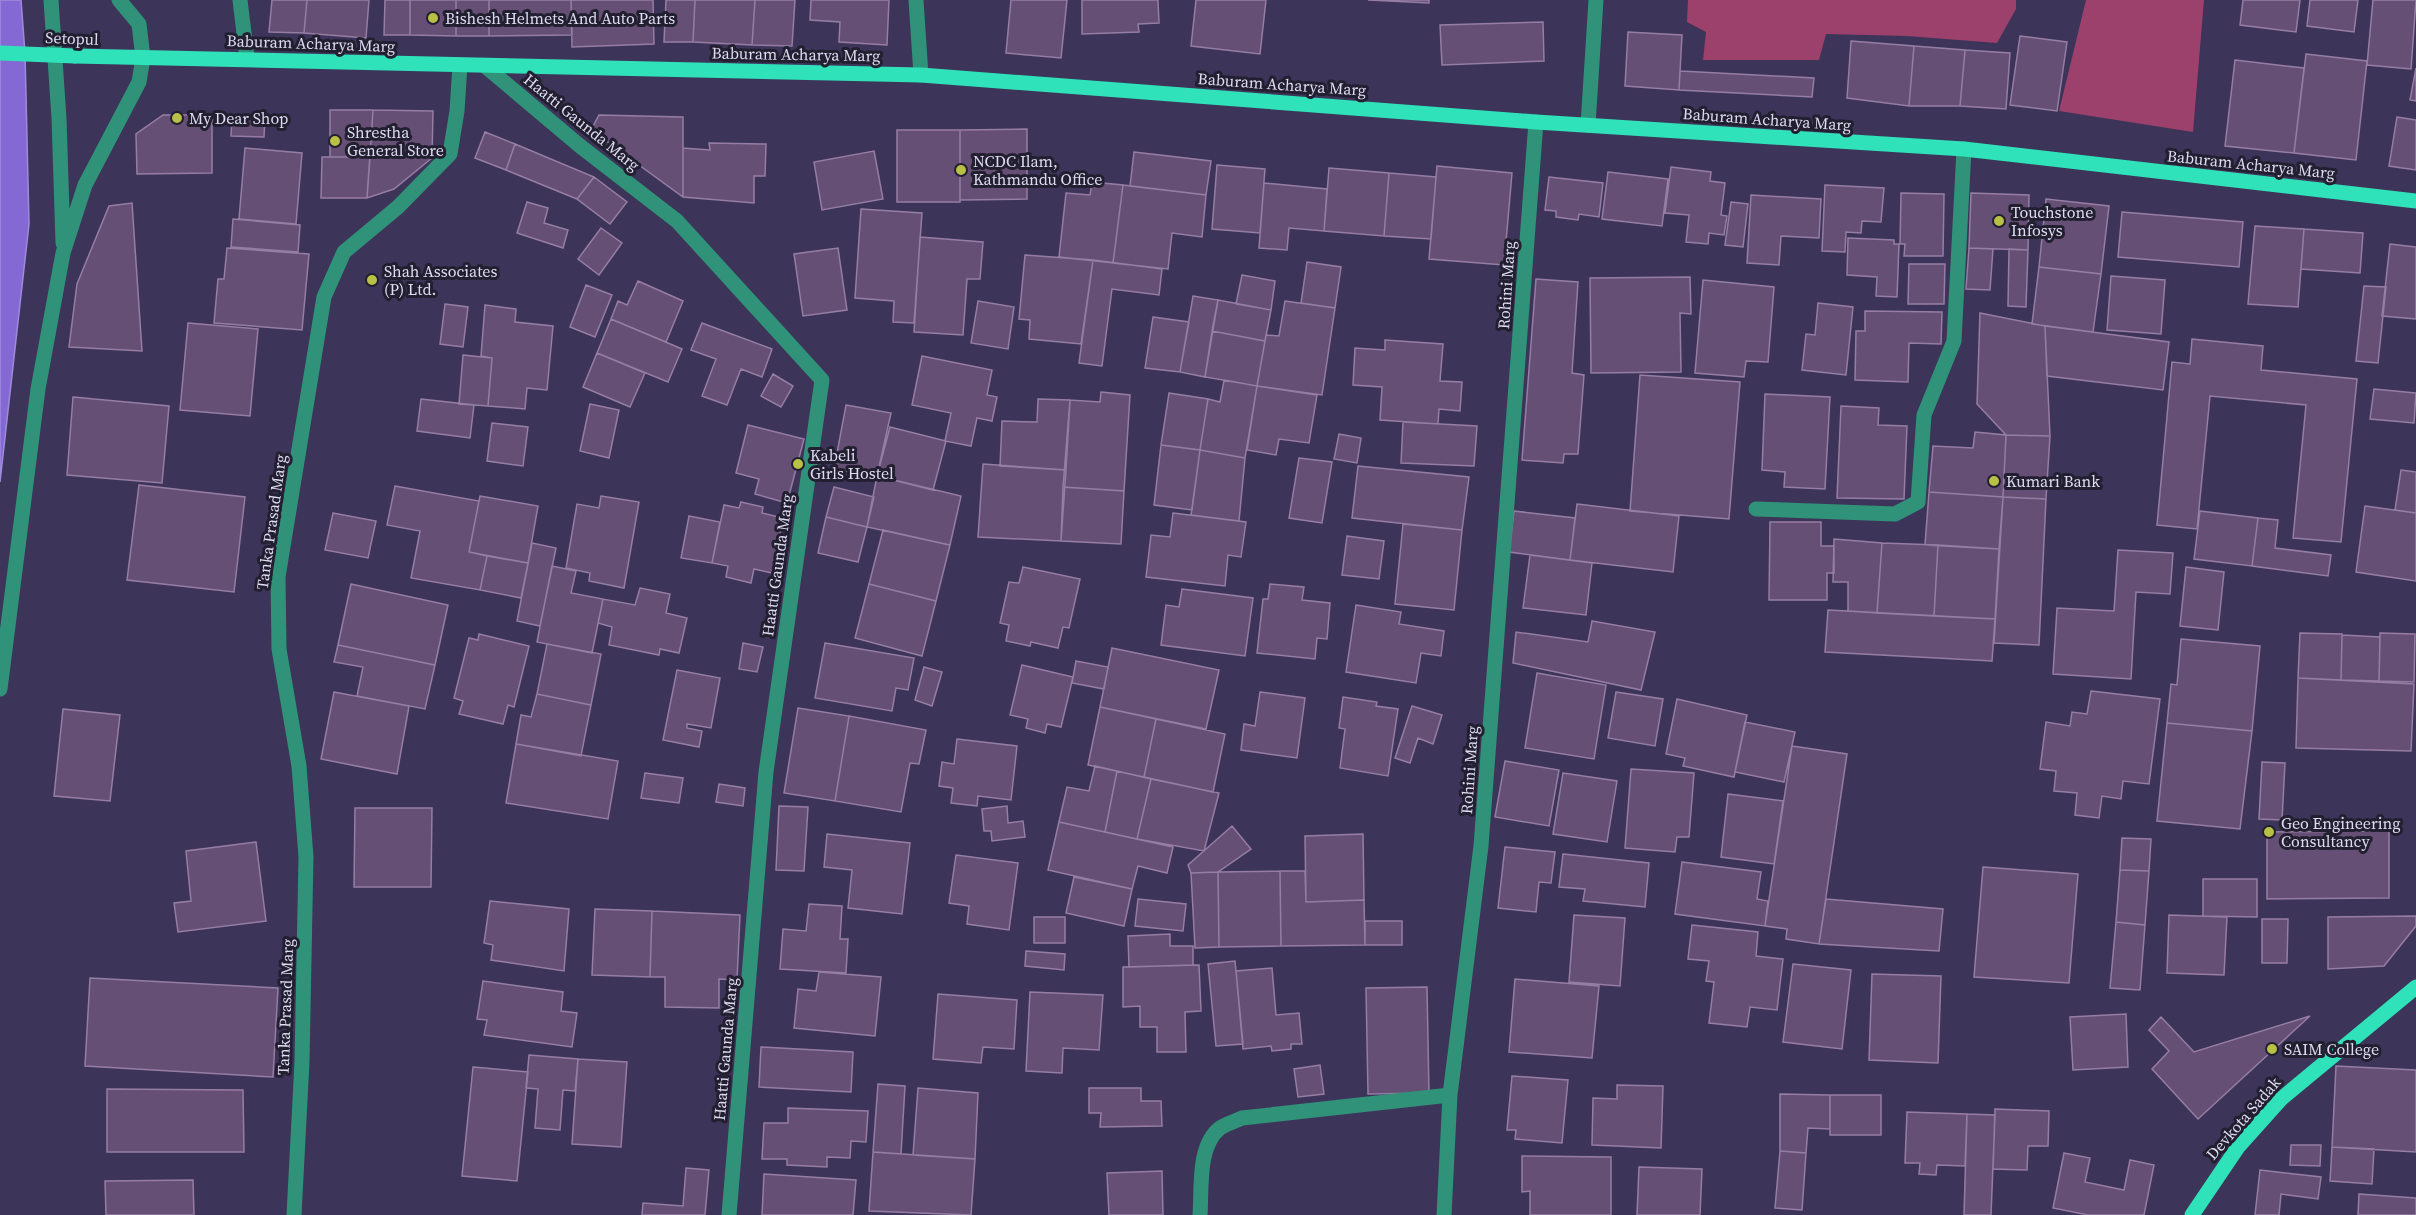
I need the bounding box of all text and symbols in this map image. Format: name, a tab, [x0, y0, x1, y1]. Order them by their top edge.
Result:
place label: Bishesh Helmets And Auto Parts	[445, 7, 675, 29]
marker: Bishesh Helmets And Auto Parts	[426, 11, 440, 25]
street label: Setopul	[45, 26, 99, 50]
street label: Baburam Acharya Marg	[226, 29, 396, 57]
street label: Baburam Acharya Marg	[711, 42, 881, 66]
street label: Baburam Acharya Marg	[1197, 67, 1367, 101]
street label: Haatti Gaunda Marg	[519, 68, 645, 176]
street label: Baburam Acharya Marg	[1682, 102, 1852, 136]
place label: My Dear Shop	[189, 107, 288, 129]
marker: My Dear Shop	[170, 111, 184, 125]
place label: Shrestha General Store	[347, 121, 444, 161]
marker: Shrestha General Store	[328, 134, 342, 148]
street label: Baburam Acharya Marg	[2166, 144, 2336, 184]
place label: NCDC Ilam, Kathmandu Office	[973, 150, 1102, 190]
marker: NCDC Ilam, Kathmandu Office	[954, 163, 968, 177]
place label: Touchstone Infosys	[2011, 201, 2093, 241]
marker: Touchstone Infosys	[1992, 214, 2006, 228]
street label: Rohini Marg	[1492, 240, 1520, 330]
place label: Shah Associates (P) Ltd.	[384, 260, 498, 300]
marker: Shah Associates (P) Ltd.	[365, 273, 379, 287]
place label: Kabeli Girls Hostel	[810, 444, 894, 484]
street label: Tanka Prasad Marg	[251, 453, 291, 591]
marker: Kabeli Girls Hostel	[791, 457, 805, 471]
place label: Kumari Bank	[2006, 470, 2100, 492]
marker: Kumari Bank	[1987, 474, 2001, 488]
street label: Haatti Gaunda Marg	[756, 492, 798, 638]
street label: Rohini Marg	[1455, 725, 1483, 815]
place label: Geo Engineering Consultancy	[2281, 812, 2401, 852]
marker: Geo Engineering Consultancy	[2262, 825, 2276, 839]
street label: Tanka Prasad Marg	[272, 938, 298, 1076]
street label: Haatti Gaunda Marg	[708, 977, 742, 1121]
place label: SAIM College	[2284, 1038, 2379, 1060]
marker: SAIM College	[2265, 1042, 2279, 1056]
street label: Devkota Sadak	[2201, 1072, 2285, 1164]

